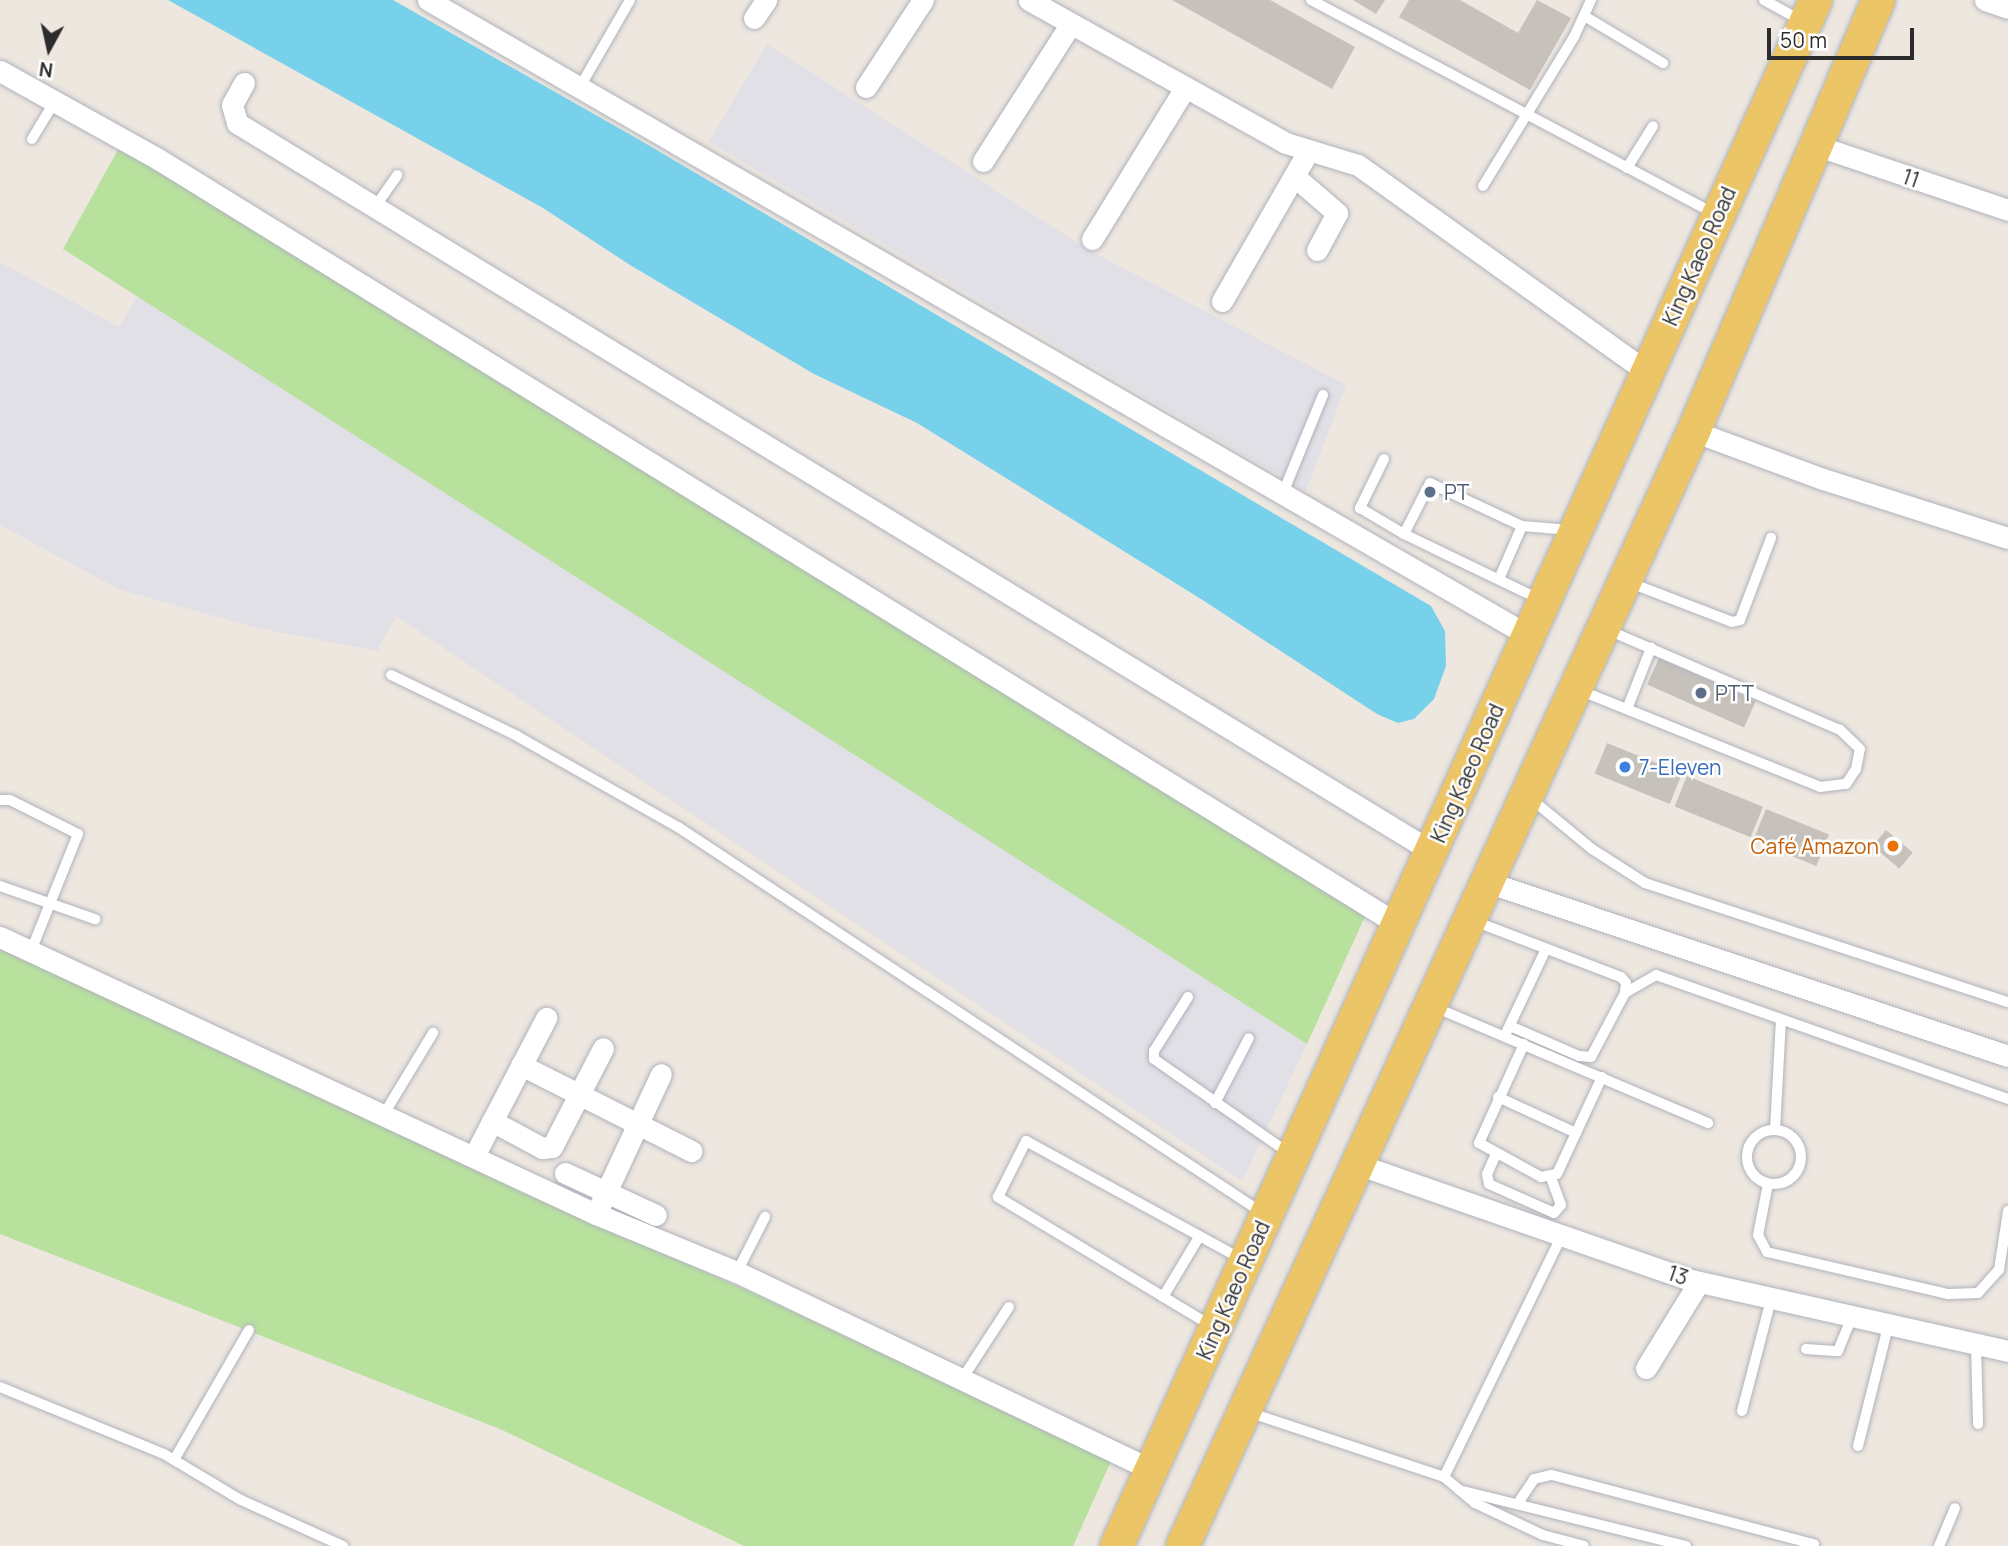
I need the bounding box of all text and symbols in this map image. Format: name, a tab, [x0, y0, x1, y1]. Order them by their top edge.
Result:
north arrow	[14, 14, 84, 84]
scale bar	[1770, 14, 1917, 58]
text: 50 m	[1780, 26, 1827, 54]
text: N	[38, 56, 55, 84]
street label: 11	[1899, 163, 1923, 193]
street label: King Kaeo Road	[1657, 183, 1741, 329]
place label: PT	[1444, 479, 1469, 505]
marker: PT	[1422, 484, 1438, 500]
place label: PTT	[1715, 680, 1754, 706]
marker: PTT	[1693, 685, 1709, 701]
street label: King Kaeo Road	[1425, 700, 1509, 846]
place label: 7-Eleven	[1639, 754, 1721, 780]
marker: 7-Eleven	[1617, 759, 1633, 775]
place label: Café Amazon	[1750, 833, 1879, 859]
marker: Café Amazon	[1885, 838, 1901, 854]
street label: King Kaeo Road	[1191, 1217, 1275, 1363]
street label: 13	[1665, 1260, 1691, 1290]

